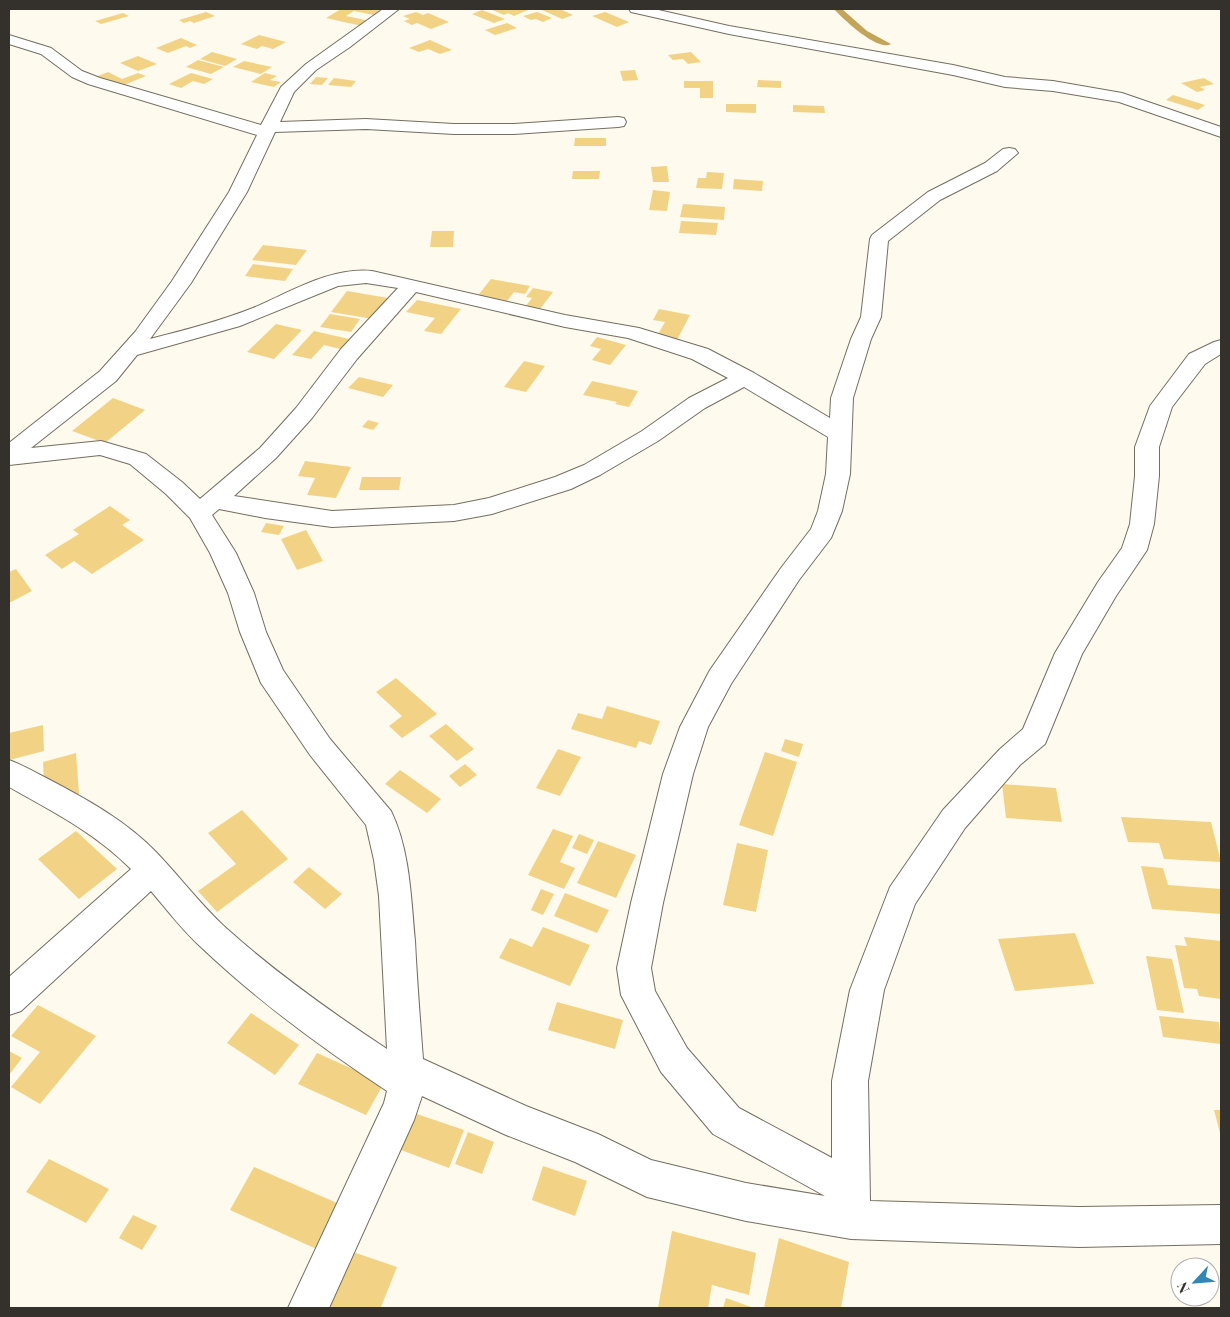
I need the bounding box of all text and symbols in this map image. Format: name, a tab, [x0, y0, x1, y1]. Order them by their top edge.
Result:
north arrow	[1170, 1257, 1220, 1307]
text: N	[1172, 1279, 1194, 1297]

